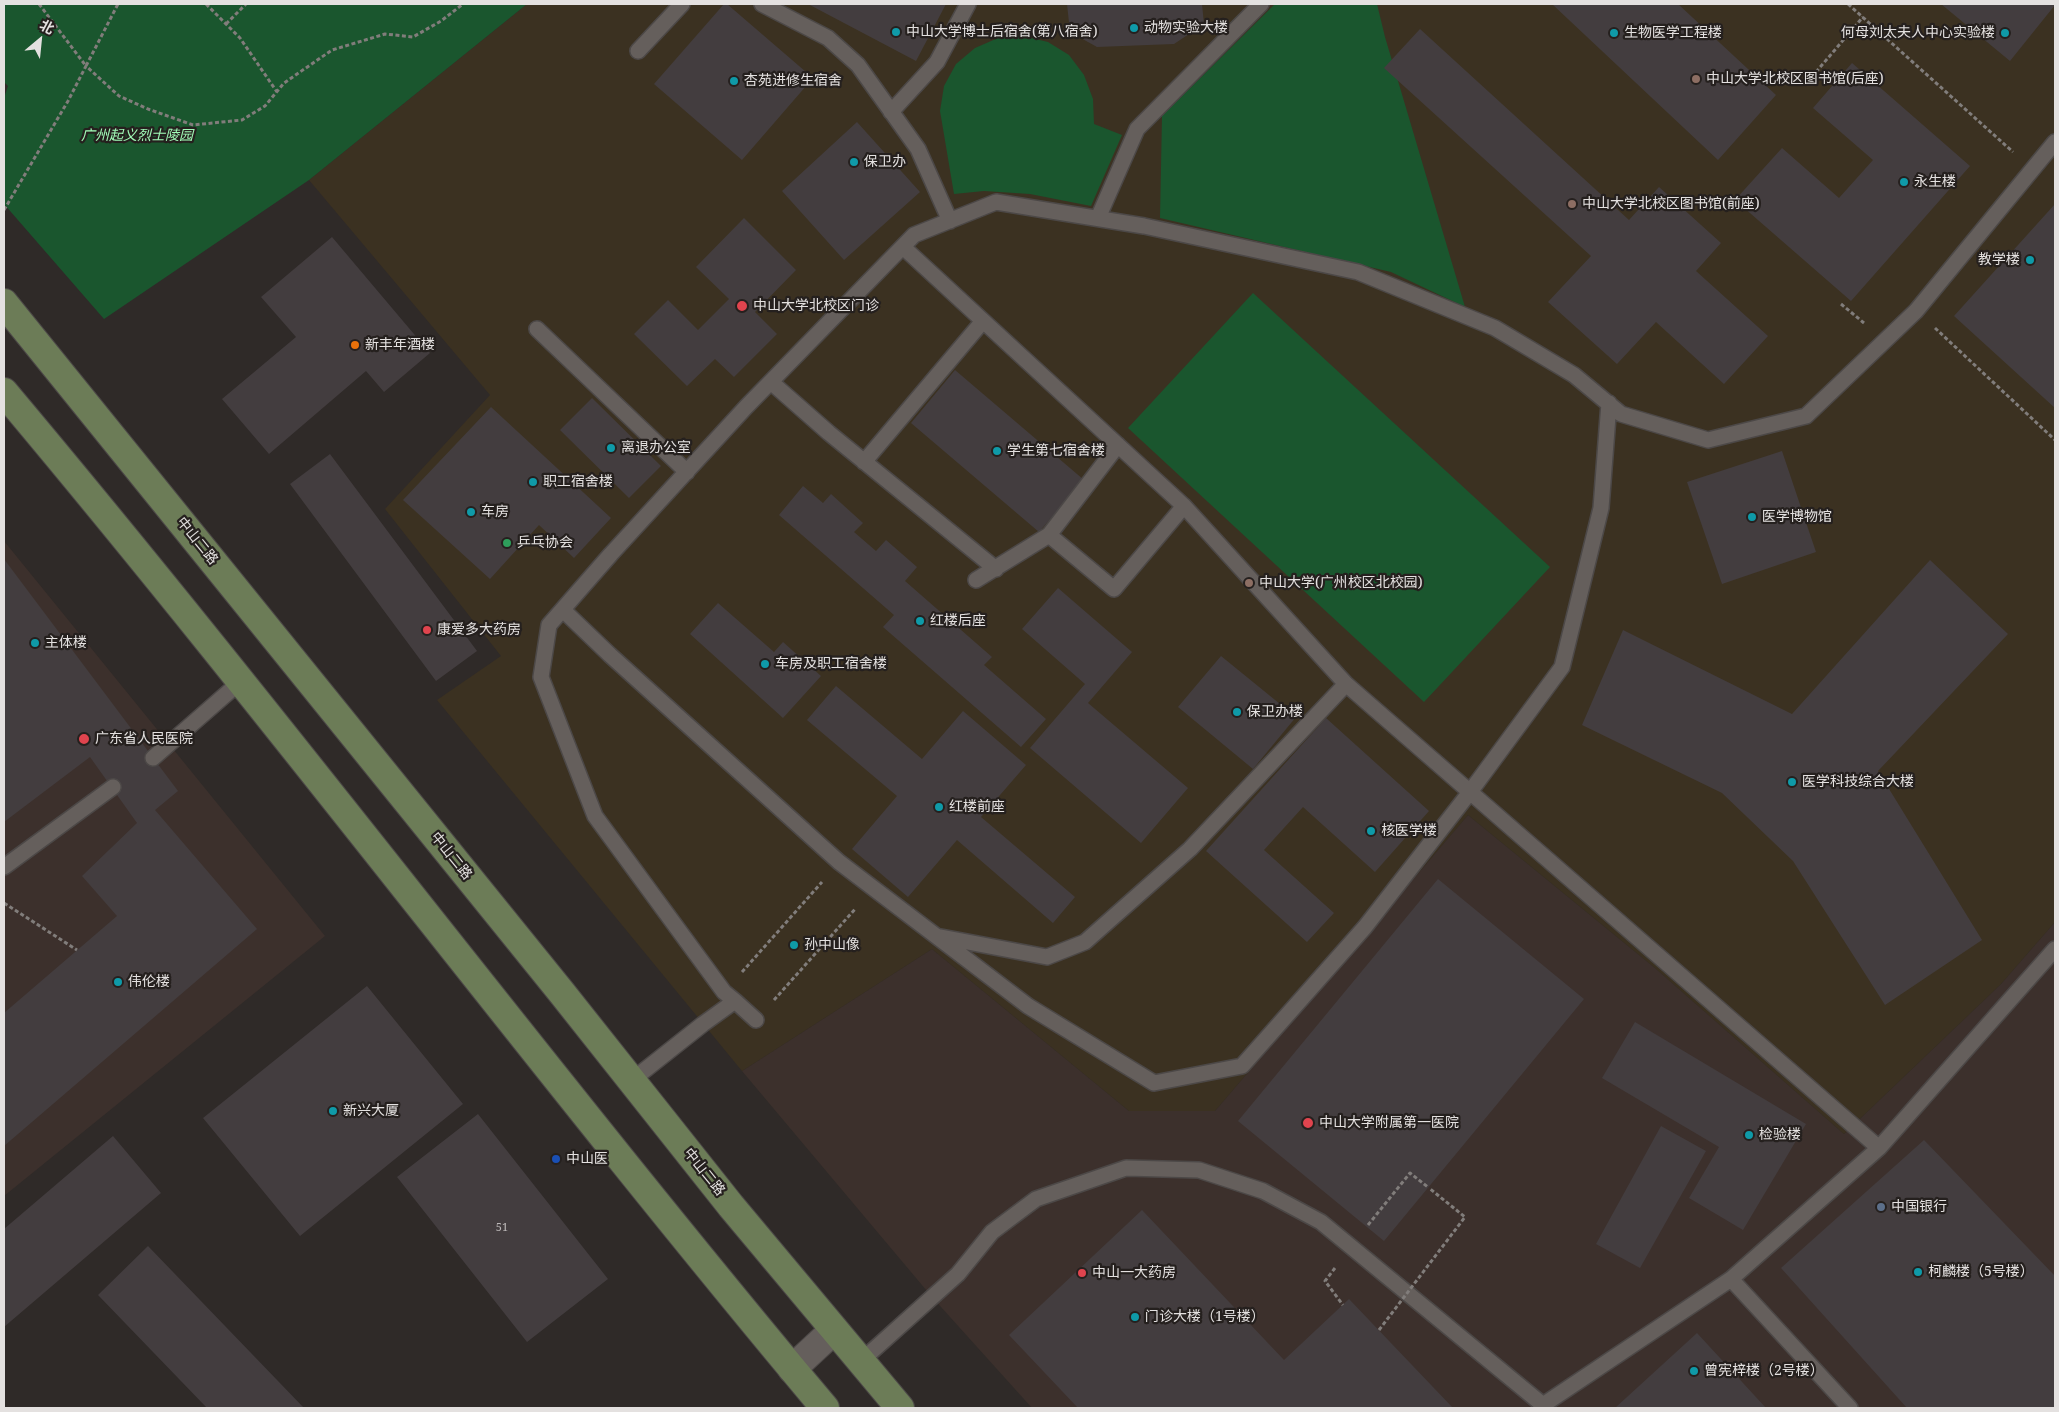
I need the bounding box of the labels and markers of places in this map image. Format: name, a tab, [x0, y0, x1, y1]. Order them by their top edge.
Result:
place label: 动物实验大楼	[1144, 20, 1228, 36]
marker: 动物实验大楼	[1128, 22, 1140, 34]
place label: 中山大学博士后宿舍(第八宿舍)	[906, 24, 1098, 40]
place label: 生物医学工程楼	[1624, 25, 1722, 41]
place label: 何母刘太夫人中心实验楼	[1841, 25, 1995, 41]
marker: 中山大学博士后宿舍(第八宿舍)	[890, 26, 902, 38]
marker: 生物医学工程楼	[1608, 27, 1620, 39]
marker: 何母刘太夫人中心实验楼	[1999, 27, 2011, 39]
place label: 中山大学北校区图书馆(后座)	[1706, 71, 1884, 87]
place label: 杏苑进修生宿舍	[744, 73, 842, 89]
marker: 中山大学北校区图书馆(后座)	[1690, 73, 1702, 85]
marker: 杏苑进修生宿舍	[728, 75, 740, 87]
place label: 保卫办	[864, 154, 906, 170]
marker: 保卫办	[848, 156, 860, 168]
place label: 永生楼	[1914, 174, 1956, 190]
marker: 永生楼	[1898, 176, 1910, 188]
place label: 中山大学北校区图书馆(前座)	[1582, 196, 1760, 212]
marker: 中山大学北校区图书馆(前座)	[1566, 198, 1578, 210]
place label: 教学楼	[1978, 252, 2020, 268]
marker: 教学楼	[2024, 254, 2036, 266]
place label: 中山大学北校区门诊	[753, 298, 879, 314]
marker: 中山大学北校区门诊	[735, 299, 749, 313]
place label: 新丰年酒楼	[365, 337, 435, 353]
marker: 新丰年酒楼	[349, 339, 361, 351]
place label: 离退办公室	[621, 440, 691, 456]
marker: 离退办公室	[605, 442, 617, 454]
place label: 学生第七宿舍楼	[1007, 443, 1105, 459]
marker: 学生第七宿舍楼	[991, 445, 1003, 457]
place label: 职工宿舍楼	[543, 474, 613, 490]
marker: 职工宿舍楼	[527, 476, 539, 488]
place label: 车房	[481, 504, 509, 520]
marker: 车房	[465, 506, 477, 518]
place label: 医学博物馆	[1762, 509, 1832, 525]
marker: 医学博物馆	[1746, 511, 1758, 523]
place label: 乒乓协会	[517, 535, 573, 551]
marker: 乒乓协会	[501, 537, 513, 549]
place label: 中山大学(广州校区北校园)	[1259, 575, 1423, 591]
marker: 中山大学(广州校区北校园)	[1243, 577, 1255, 589]
place label: 红楼后座	[930, 613, 986, 629]
marker: 红楼后座	[914, 615, 926, 627]
place label: 康爱多大药房	[437, 622, 521, 638]
marker: 康爱多大药房	[421, 624, 433, 636]
place label: 主体楼	[45, 635, 87, 651]
marker: 主体楼	[29, 637, 41, 649]
place label: 车房及职工宿舍楼	[775, 656, 887, 672]
marker: 车房及职工宿舍楼	[759, 658, 771, 670]
place label: 保卫办楼	[1247, 704, 1303, 720]
marker: 保卫办楼	[1231, 706, 1243, 718]
place label: 广东省人民医院	[95, 731, 193, 747]
marker: 广东省人民医院	[77, 732, 91, 746]
place label: 医学科技综合大楼	[1802, 774, 1914, 790]
marker: 医学科技综合大楼	[1786, 776, 1798, 788]
place label: 红楼前座	[949, 799, 1005, 815]
marker: 红楼前座	[933, 801, 945, 813]
place label: 核医学楼	[1381, 823, 1437, 839]
marker: 核医学楼	[1365, 825, 1377, 837]
place label: 孙中山像	[804, 937, 860, 953]
marker: 孙中山像	[788, 939, 800, 951]
place label: 伟伦楼	[128, 974, 170, 990]
marker: 伟伦楼	[112, 976, 124, 988]
place label: 新兴大厦	[343, 1103, 399, 1119]
marker: 新兴大厦	[327, 1105, 339, 1117]
place label: 中山大学附属第一医院	[1319, 1115, 1459, 1131]
marker: 中山大学附属第一医院	[1301, 1116, 1315, 1130]
place label: 检验楼	[1759, 1127, 1801, 1143]
marker: 检验楼	[1743, 1129, 1755, 1141]
place label: 中山医	[566, 1151, 608, 1167]
marker: 中山医	[550, 1153, 562, 1165]
place label: 中国银行	[1891, 1199, 1947, 1215]
marker: 中国银行	[1875, 1201, 1887, 1213]
place label: 柯麟楼（5号楼）	[1928, 1264, 2034, 1280]
place label: 中山一大药房	[1092, 1265, 1176, 1281]
marker: 柯麟楼（5号楼）	[1912, 1266, 1924, 1278]
marker: 中山一大药房	[1076, 1267, 1088, 1279]
place label: 门诊大楼（1号楼）	[1145, 1309, 1265, 1325]
marker: 门诊大楼（1号楼）	[1129, 1311, 1141, 1323]
place label: 曾宪梓楼（2号楼）	[1704, 1363, 1824, 1379]
marker: 曾宪梓楼（2号楼）	[1688, 1365, 1700, 1377]

